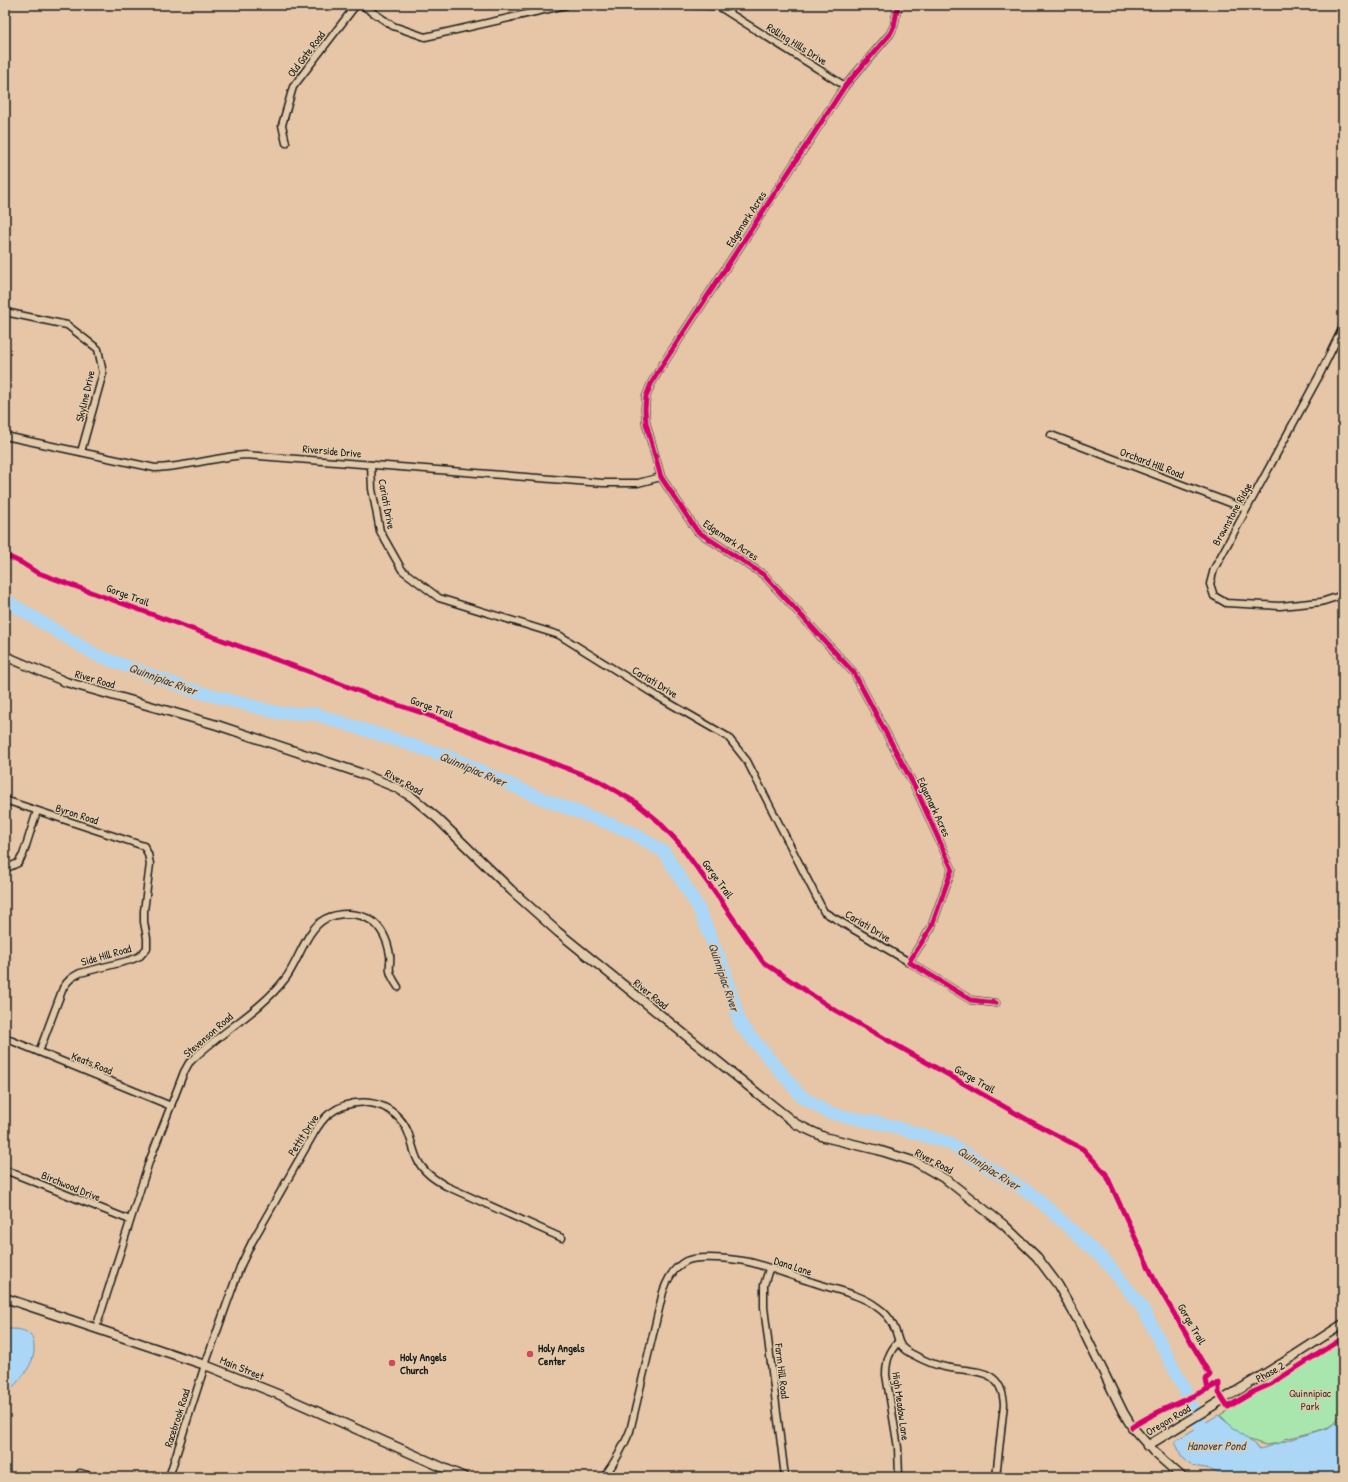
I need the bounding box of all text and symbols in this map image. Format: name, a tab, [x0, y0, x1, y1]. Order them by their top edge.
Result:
street label: Rolling Hills Drive	[764, 20, 830, 69]
street label: Old Gate Road	[284, 28, 328, 80]
street label: Edgemark Acres	[723, 188, 769, 250]
street label: Skyline Drive	[72, 368, 98, 423]
street label: Riverside Drive	[302, 441, 363, 461]
street label: Orchard Hill Road	[1118, 444, 1187, 482]
street label: Cariati Drive	[375, 478, 399, 531]
street label: Brownstone Ridge	[1209, 480, 1255, 548]
street label: Edgemark Acres	[701, 516, 761, 564]
street label: Gorge Trail	[105, 581, 152, 609]
water label: Quinnipiac River	[127, 659, 201, 700]
street label: Cariati Drive	[630, 663, 681, 701]
street label: River Road	[73, 667, 117, 692]
street label: Gorge Trail	[409, 693, 456, 721]
water label: Quinnipiac River	[437, 747, 510, 791]
street label: River Road	[383, 766, 426, 798]
street label: Edgemark Acres	[914, 775, 954, 839]
street label: Byron Road	[54, 800, 101, 828]
street label: Gorge Trail	[699, 857, 737, 901]
street label: Cariati Drive	[843, 907, 894, 945]
street label: Side Hill Road	[79, 941, 133, 969]
water label: Quinnipiac River	[704, 941, 744, 1015]
street label: River Road	[631, 976, 672, 1013]
street label: Stevenson Road	[180, 1009, 236, 1060]
street label: Keats Road	[69, 1048, 115, 1078]
street label: Gorge Trail	[952, 1062, 998, 1096]
street label: Pettit Drive	[284, 1111, 322, 1158]
water label: Quinnipiac River	[954, 1142, 1025, 1195]
street label: River Road	[913, 1145, 956, 1177]
street label: Birchwood Drive	[39, 1168, 103, 1204]
street label: Dana Lane	[772, 1253, 814, 1279]
street label: Gorge Trail	[1175, 1301, 1209, 1347]
place label: Holy Angels Center	[538, 1341, 585, 1368]
street label: Farm Hill Road	[772, 1342, 792, 1400]
marker: Holy Angels Center	[525, 1349, 535, 1359]
place label: Holy Angels Church	[400, 1350, 447, 1377]
street label: Main Street	[218, 1353, 266, 1383]
marker: Holy Angels Church	[387, 1358, 397, 1368]
street label: Phase 2	[1253, 1358, 1287, 1386]
street label: High Meadow Lane	[889, 1371, 913, 1442]
street label: Racebrook Road	[161, 1386, 193, 1449]
park label: Quinnipiac Park	[1289, 1386, 1332, 1413]
street label: Oregon Road	[1143, 1401, 1193, 1439]
water label: Hanover Pond	[1187, 1437, 1247, 1454]

